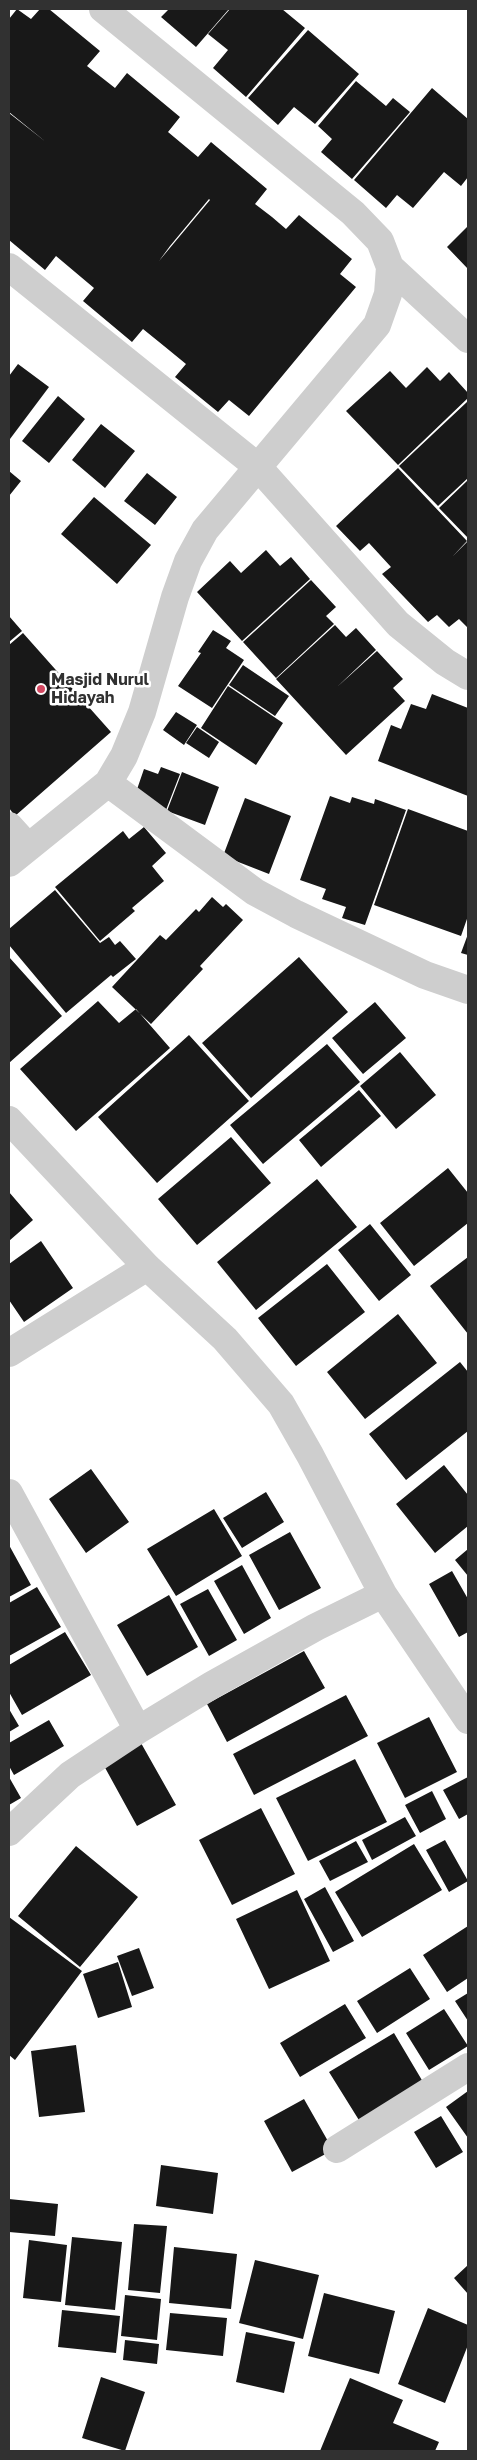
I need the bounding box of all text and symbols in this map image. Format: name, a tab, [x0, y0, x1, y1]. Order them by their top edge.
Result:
place label: Masjid Nurul Hidayah	[51, 670, 149, 708]
marker: Masjid Nurul Hidayah	[35, 683, 47, 695]

